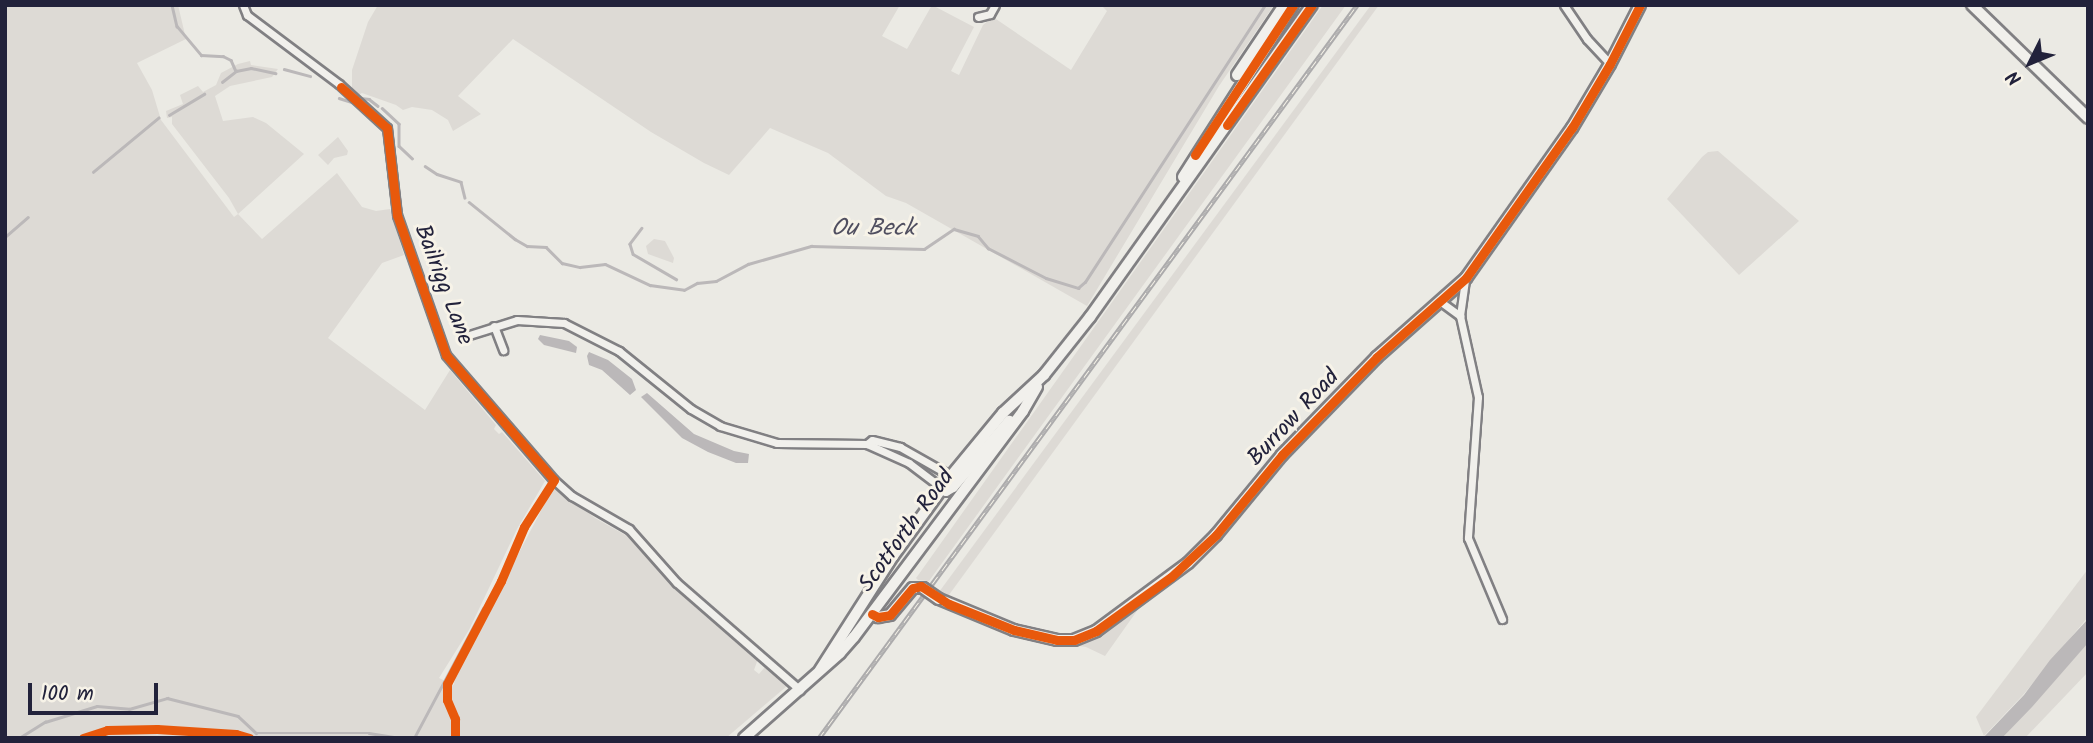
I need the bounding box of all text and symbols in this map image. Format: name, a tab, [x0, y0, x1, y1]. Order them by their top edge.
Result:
north arrow	[1995, 28, 2065, 98]
text: N	[2000, 63, 2030, 92]
water label: Ou Beck	[831, 215, 915, 243]
street label: Bailrigg Lane	[407, 221, 479, 349]
street label: Burrow Road	[1242, 364, 1346, 472]
street label: Scotforth Road	[853, 464, 961, 598]
scale bar	[32, 670, 161, 714]
text: 100 m	[41, 678, 94, 711]

